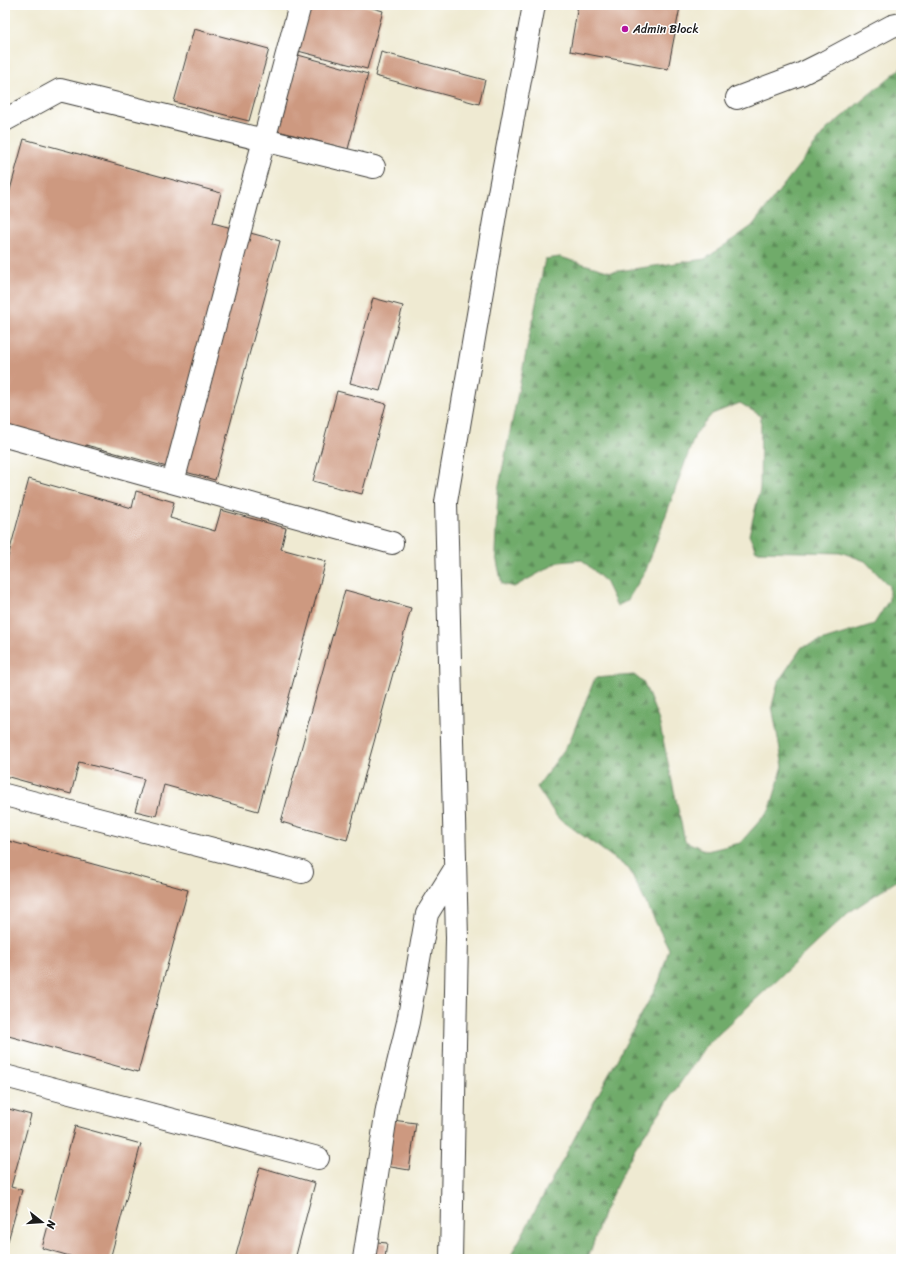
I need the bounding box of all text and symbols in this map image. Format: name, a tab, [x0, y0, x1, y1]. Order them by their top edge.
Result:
place label: Admin Block	[632, 18, 699, 40]
marker: Admin Block	[620, 24, 630, 34]
north arrow	[22, 1202, 62, 1242]
text: N	[41, 1217, 62, 1232]

